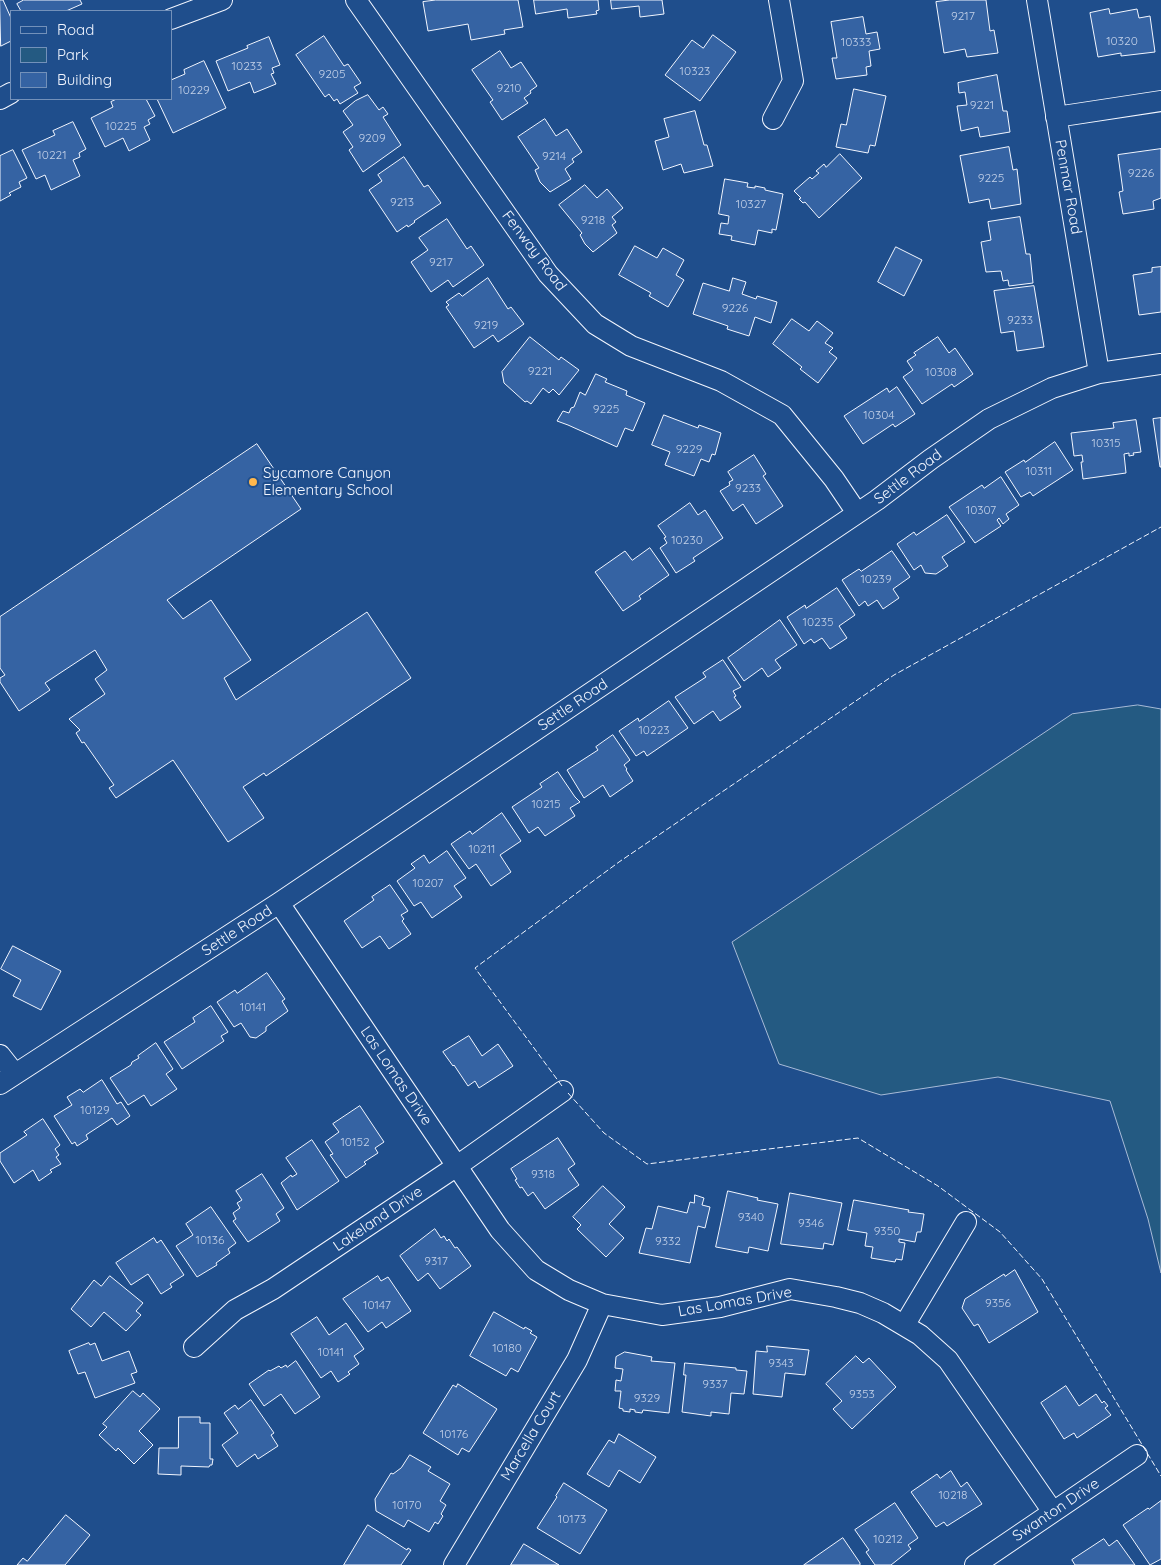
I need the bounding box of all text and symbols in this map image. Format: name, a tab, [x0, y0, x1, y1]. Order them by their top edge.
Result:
house number: 9217	[951, 9, 975, 23]
legend	[10, 10, 172, 100]
text: Road	[57, 20, 94, 39]
house number: 10320	[1106, 34, 1138, 48]
house number: 10333	[841, 35, 871, 49]
text: Park	[57, 45, 89, 64]
house number: 10233	[232, 59, 262, 73]
house number: 10323	[680, 64, 710, 78]
house number: 9205	[318, 67, 346, 81]
text: Building	[57, 70, 112, 89]
house number: 9210	[497, 81, 521, 95]
house number: 10229	[178, 83, 210, 97]
house number: 9221	[970, 98, 994, 112]
house number: 10225	[105, 119, 137, 133]
house number: 9209	[358, 131, 386, 145]
street label: Penmar Road	[1051, 138, 1085, 236]
house number: 10221	[37, 148, 67, 162]
house number: 9214	[542, 149, 566, 163]
house number: 9226	[1128, 166, 1154, 180]
house number: 9225	[978, 171, 1004, 185]
house number: 9213	[390, 195, 414, 209]
house number: 10327	[736, 197, 766, 211]
street label: Fenway Road	[498, 207, 570, 295]
house number: 9218	[581, 213, 605, 227]
house number: 9217	[429, 255, 453, 269]
house number: 9226	[722, 301, 748, 315]
house number: 9233	[1007, 313, 1033, 327]
house number: 9219	[474, 318, 498, 332]
house number: 9221	[528, 364, 552, 378]
house number: 10308	[925, 365, 957, 379]
house number: 9225	[593, 402, 619, 416]
house number: 10304	[863, 408, 895, 422]
house number: 10315	[1092, 436, 1120, 450]
house number: 9229	[676, 442, 702, 456]
street label: Settle Road	[871, 446, 945, 508]
place label: Sycamore Canyon Elementary School	[263, 464, 393, 499]
house number: 10311	[1026, 464, 1052, 478]
marker: Sycamore Canyon Elementary School	[247, 476, 259, 488]
house number: 9233	[735, 481, 761, 495]
house number: 10307	[966, 503, 996, 517]
house number: 10230	[671, 533, 703, 547]
house number: 10239	[860, 572, 892, 586]
house number: 10235	[802, 615, 834, 629]
street label: Settle Road	[535, 675, 611, 735]
house number: 10223	[638, 723, 670, 737]
house number: 10215	[531, 797, 561, 811]
house number: 10211	[468, 842, 496, 856]
house number: 10207	[413, 876, 443, 890]
street label: Settle Road	[198, 902, 276, 960]
house number: 10141	[240, 1000, 266, 1014]
street label: Las Lomas Drive	[356, 1023, 436, 1129]
house number: 10129	[80, 1103, 110, 1117]
house number: 10152	[340, 1135, 370, 1149]
house number: 9318	[531, 1167, 555, 1181]
street label: Lakeland Drive	[330, 1183, 426, 1255]
house number: 9340	[738, 1210, 764, 1224]
house number: 9346	[798, 1216, 824, 1230]
house number: 9350	[874, 1224, 900, 1238]
house number: 10136	[196, 1233, 224, 1247]
house number: 9332	[655, 1234, 681, 1248]
house number: 9317	[424, 1254, 448, 1268]
street label: Las Lomas Drive	[677, 1283, 793, 1321]
house number: 9356	[985, 1296, 1011, 1310]
house number: 10147	[363, 1298, 391, 1312]
house number: 10180	[492, 1341, 522, 1355]
house number: 10141	[318, 1345, 344, 1359]
house number: 9343	[768, 1356, 794, 1370]
house number: 9337	[702, 1377, 728, 1391]
house number: 9353	[849, 1387, 875, 1401]
street label: Marcella Court	[497, 1388, 565, 1484]
house number: 9329	[634, 1391, 660, 1405]
house number: 10176	[440, 1427, 468, 1441]
street label: Swanton Drive	[1009, 1474, 1103, 1546]
house number: 10218	[938, 1488, 968, 1502]
house number: 10170	[392, 1498, 422, 1512]
house number: 10173	[558, 1512, 586, 1526]
house number: 10212	[873, 1532, 903, 1546]

